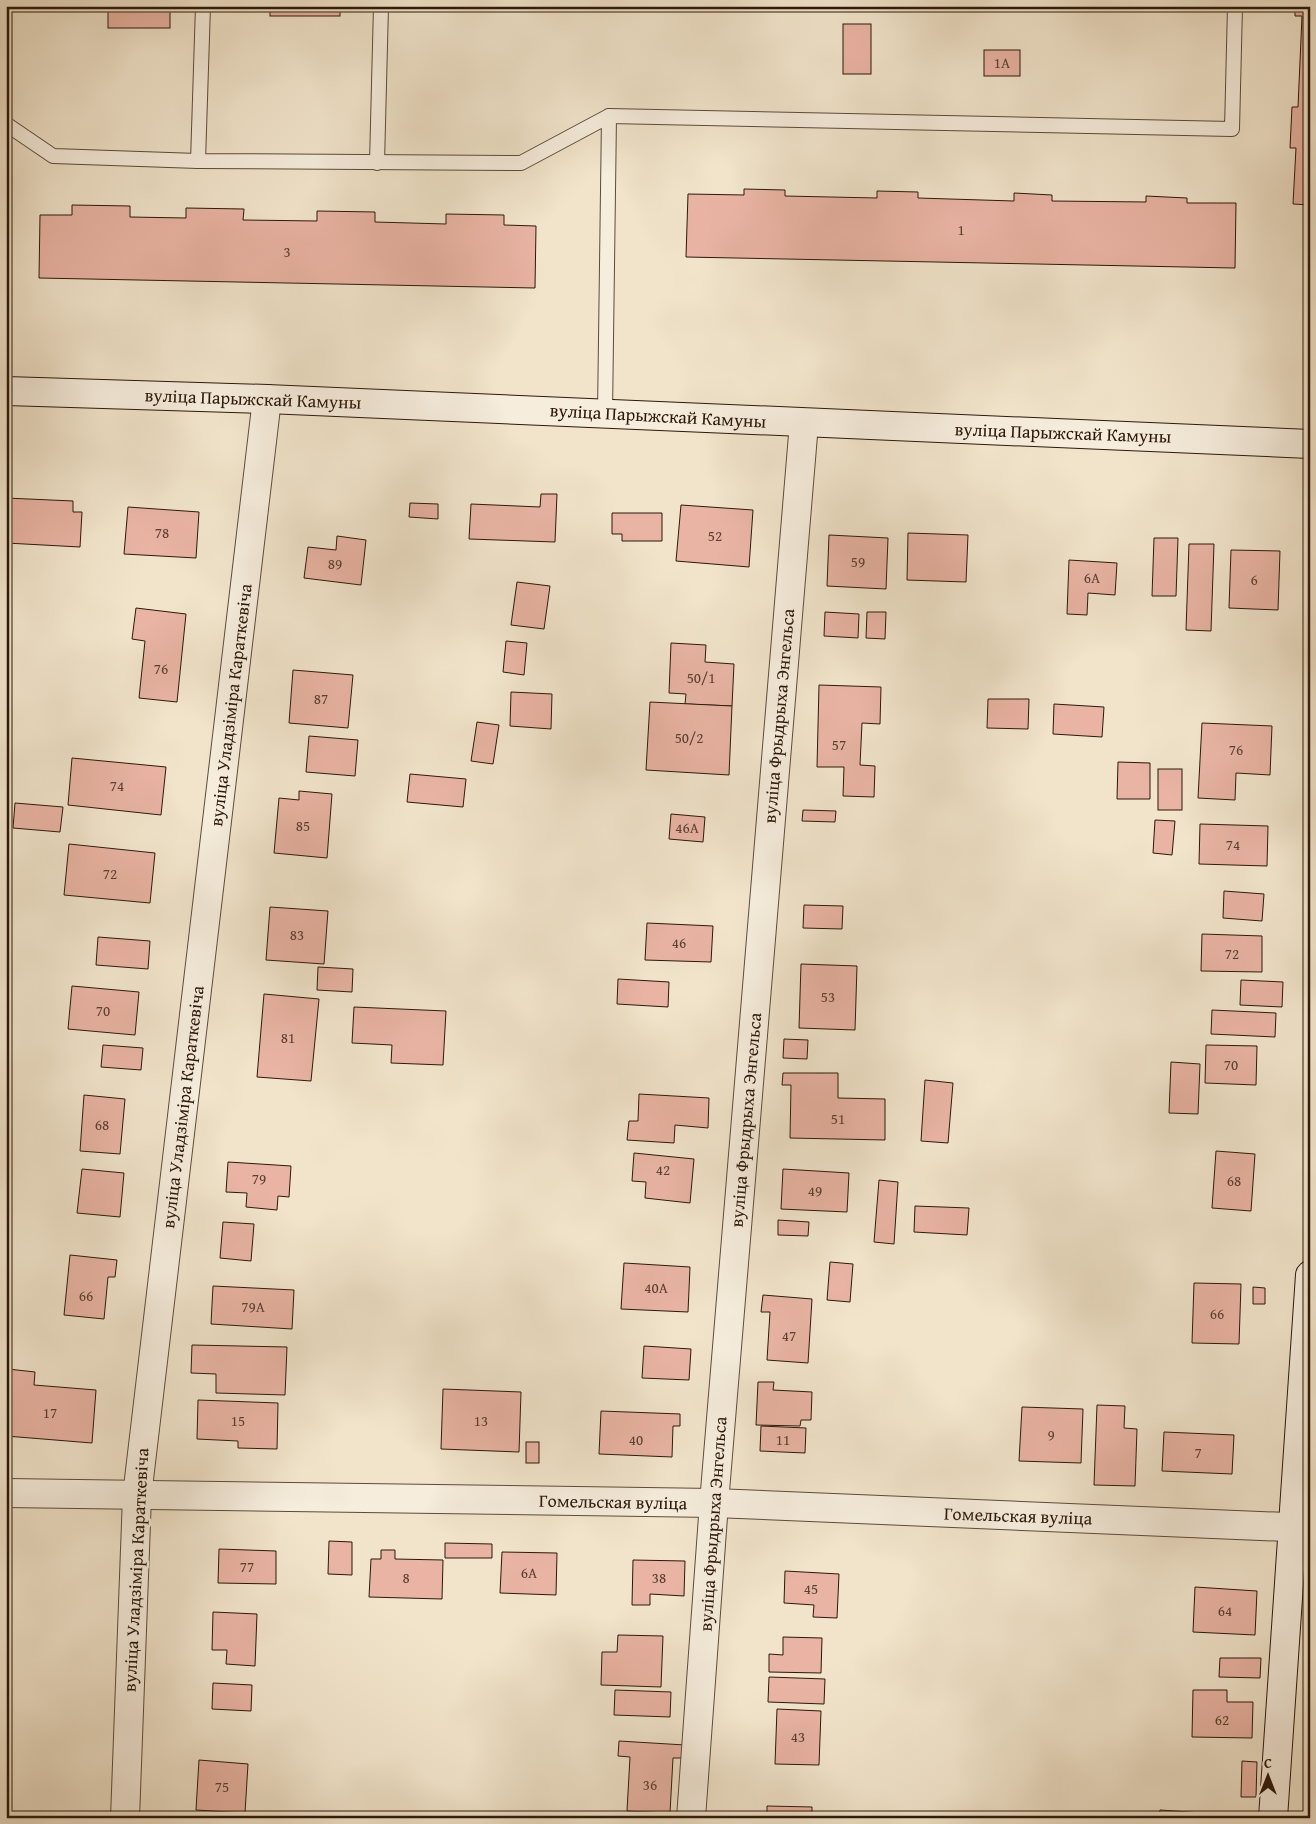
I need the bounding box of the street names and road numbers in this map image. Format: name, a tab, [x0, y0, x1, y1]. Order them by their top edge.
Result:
street label: вуліца Парыжскай Камуны	[144, 381, 362, 416]
street label: вуліца Парыжскай Камуны	[549, 396, 767, 435]
street label: вуліца Парыжскай Камуны	[954, 415, 1172, 450]
street label: вуліца Уладзіміра Караткевіча	[202, 582, 259, 828]
street label: вуліца Фрыдрыха Энгельса	[756, 607, 801, 824]
street label: вуліца Уладзіміра Караткевіча	[154, 984, 211, 1230]
street label: вуліца Фрыдрыха Энгельса	[723, 1011, 768, 1228]
street label: вуліца Фрыдрыха Энгельса	[692, 1415, 734, 1632]
street label: вуліца Уладзіміра Караткевіча	[116, 1447, 155, 1693]
street label: Гомельская вуліца	[539, 1487, 688, 1516]
street label: Гомельская вуліца	[943, 1499, 1093, 1532]

